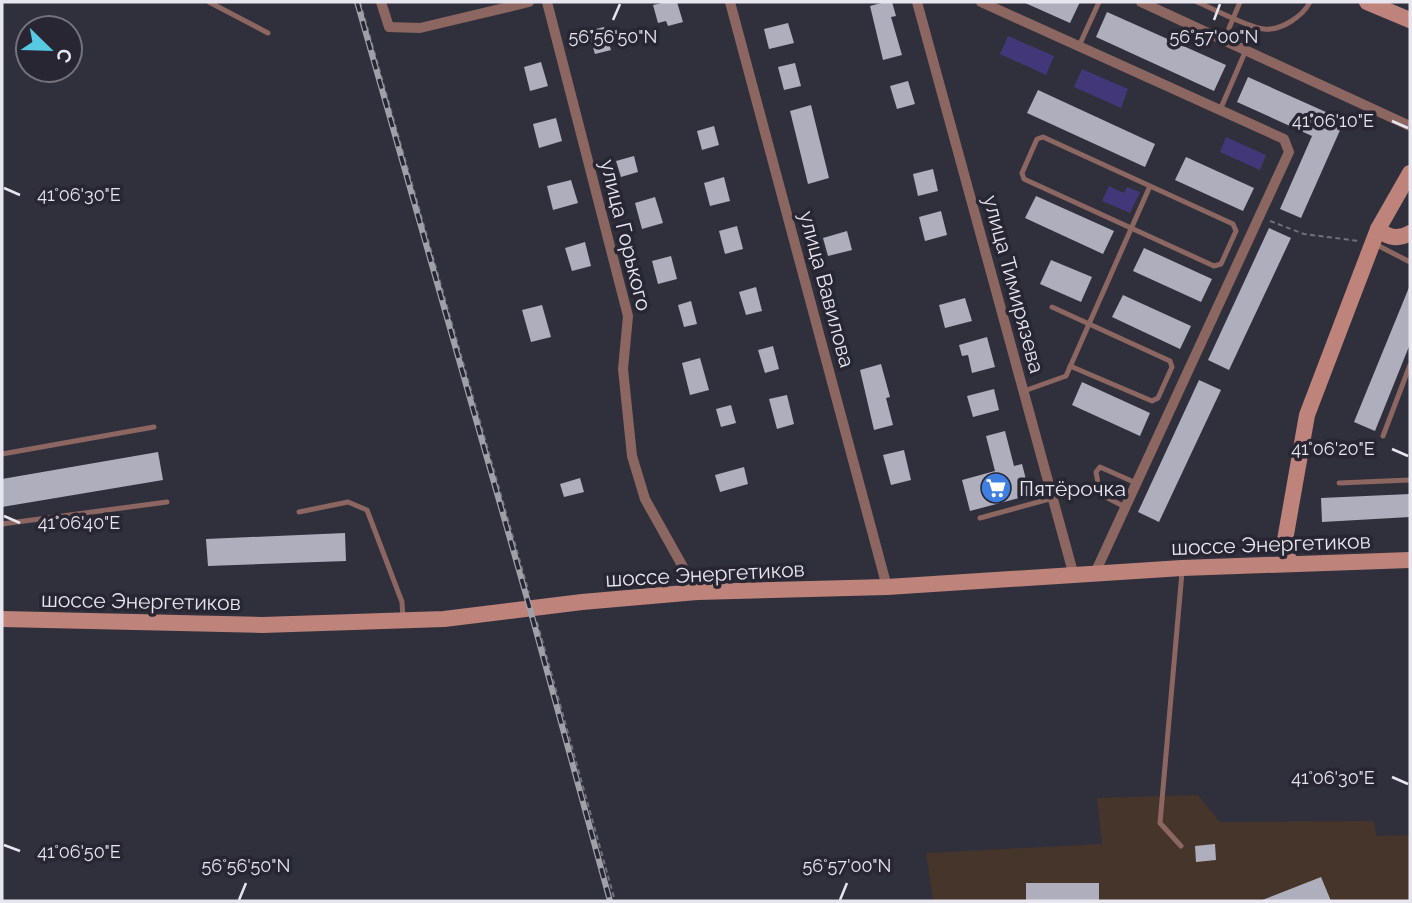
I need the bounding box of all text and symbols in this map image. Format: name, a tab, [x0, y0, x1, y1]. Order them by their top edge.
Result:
north arrow	[14, 14, 84, 84]
text: 56°56'50"N	[569, 26, 657, 47]
text: 56°57'00"N	[1169, 26, 1259, 47]
text: С	[52, 45, 77, 66]
text: 41°06'10"E	[1292, 110, 1374, 131]
street label: улица Горького	[595, 157, 657, 313]
text: 41°06'30"E	[37, 184, 121, 205]
street label: улица Тимирязева	[978, 192, 1050, 376]
street label: улица Вавилова	[794, 208, 860, 370]
text: 41°06'20"E	[1291, 438, 1375, 459]
supermarket icon: Пятёрочка	[979, 471, 1013, 505]
place label: Пятёрочка	[1019, 476, 1126, 501]
text: 41°06'40"E	[38, 512, 120, 533]
street label: шоссе Энергетиков	[1171, 528, 1371, 560]
street label: шоссе Энергетиков	[605, 556, 805, 592]
street label: шоссе Энергетиков	[41, 587, 241, 615]
text: 41°06'30"E	[1291, 767, 1375, 788]
text: 41°06'50"E	[37, 841, 121, 862]
text: 56°56'50"N	[202, 855, 290, 876]
text: 56°57'00"N	[802, 855, 892, 876]

